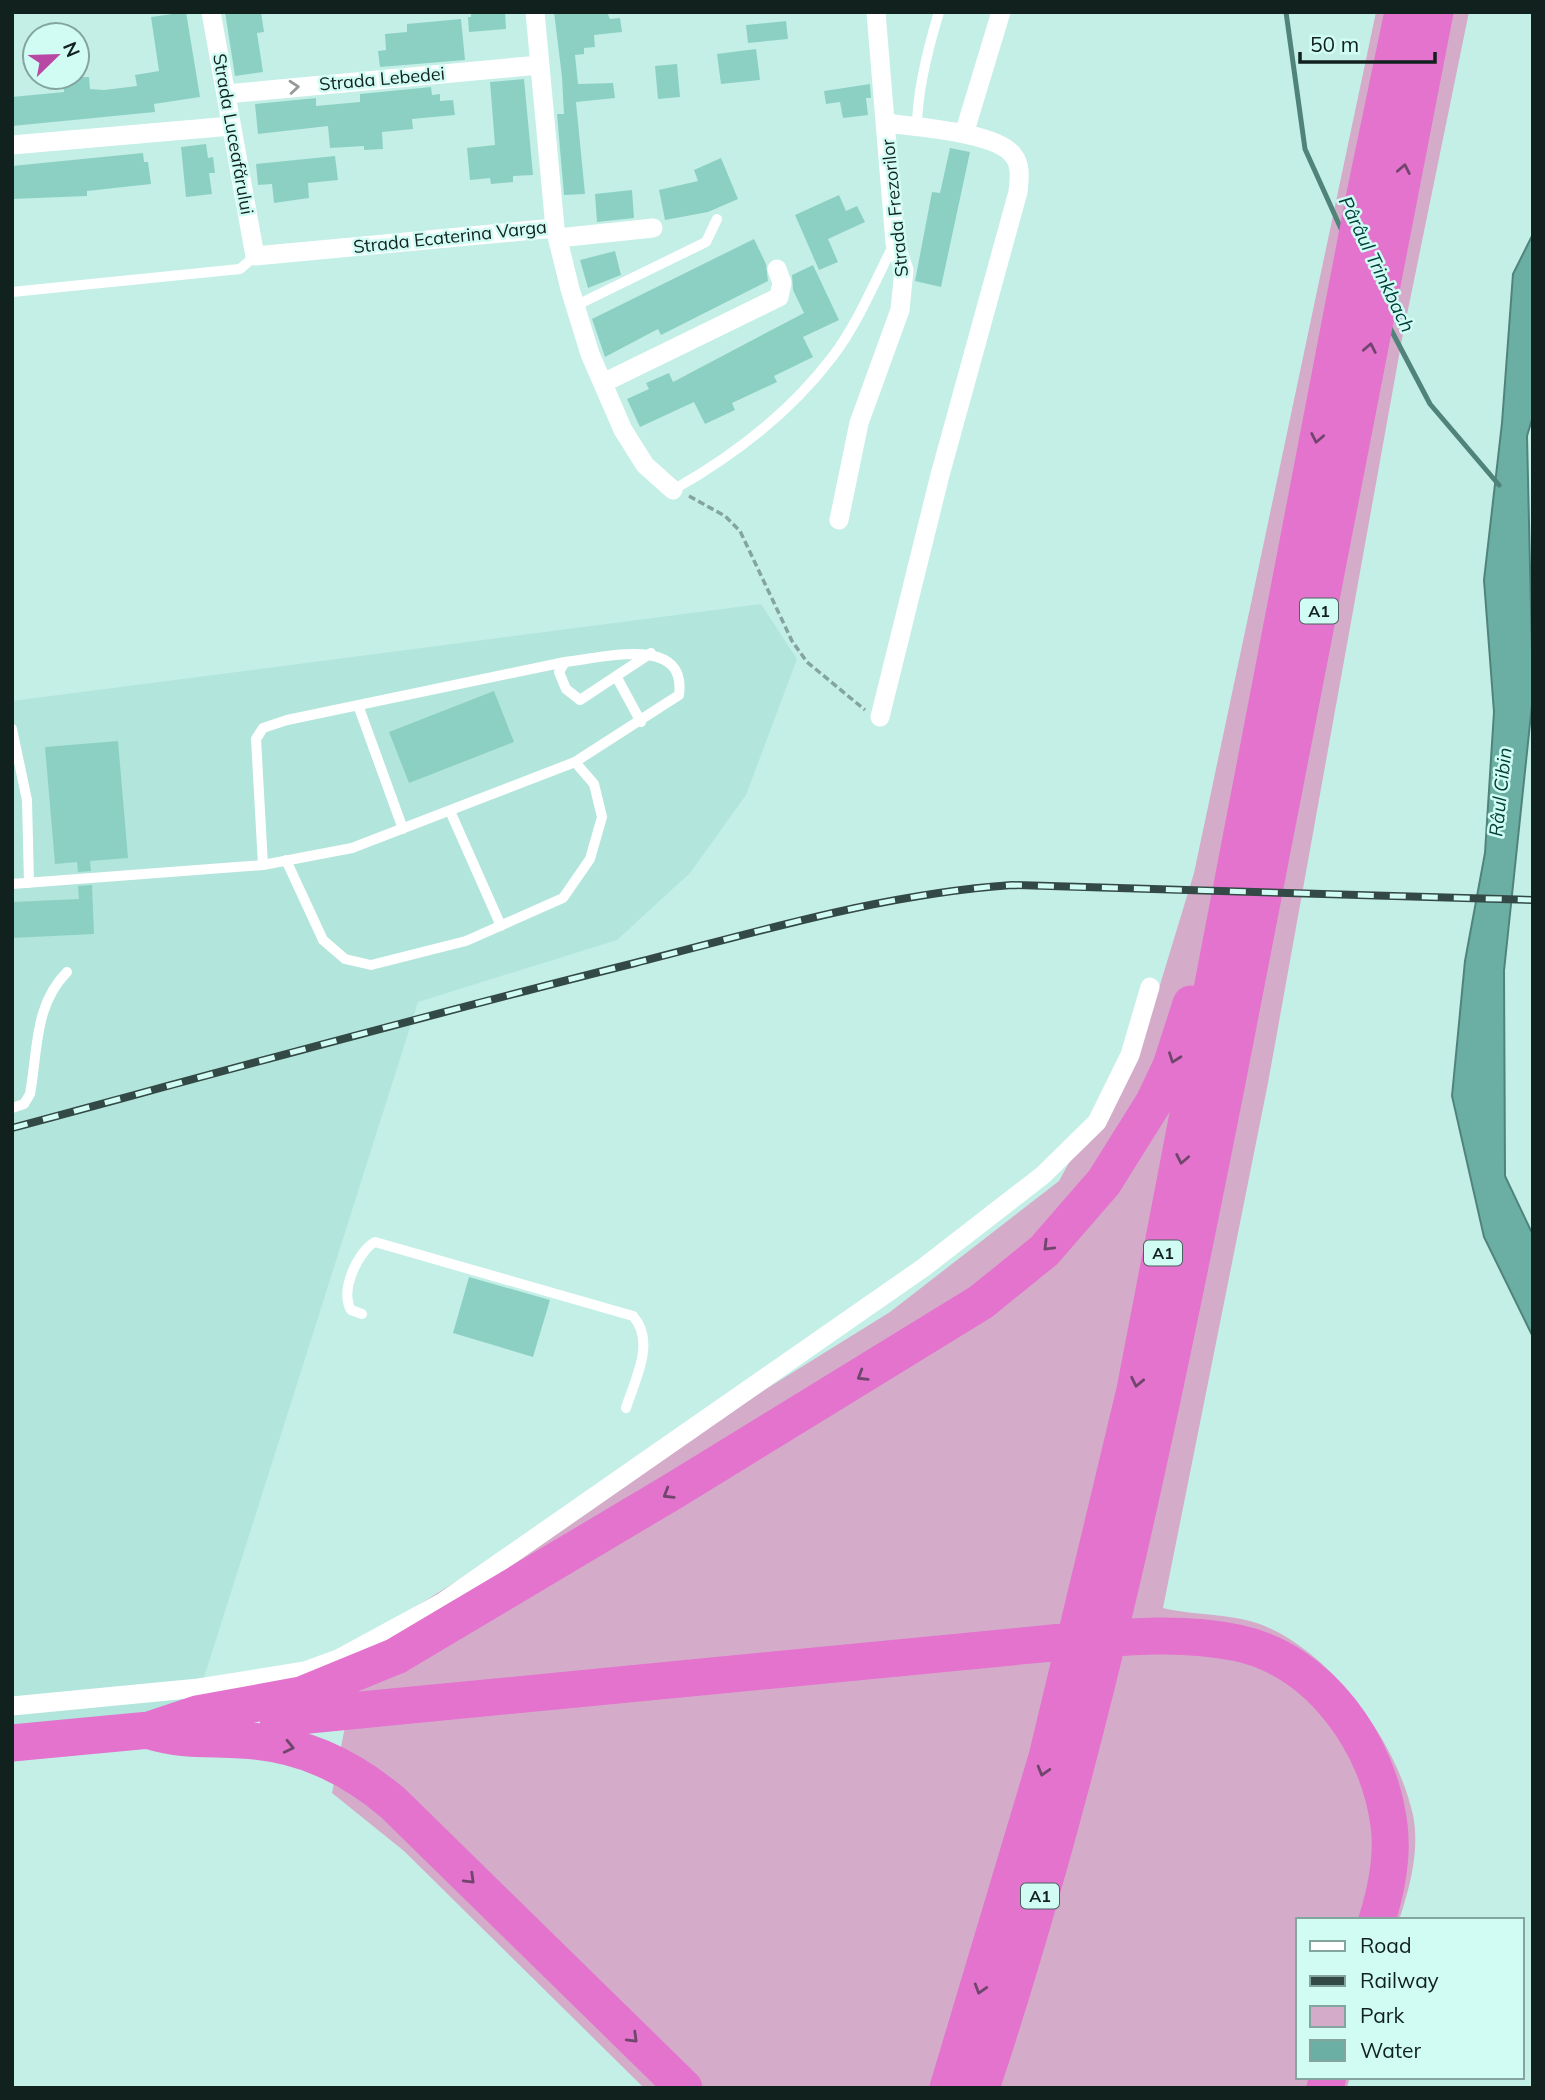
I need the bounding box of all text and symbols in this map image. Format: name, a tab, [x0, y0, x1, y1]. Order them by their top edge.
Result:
north arrow	[21, 21, 91, 91]
scale bar	[1300, 21, 1435, 65]
text: 50 m	[1310, 31, 1359, 57]
text: N	[58, 38, 85, 61]
street label: Strada Luceafărului	[208, 52, 259, 216]
street label: Strada Lebedei	[318, 62, 446, 95]
one-way arrow	[288, 80, 299, 95]
street label: Strada Frezorilor	[876, 138, 913, 278]
one-way arrow	[1396, 163, 1411, 175]
water label: Pârâul Trinkbach	[1334, 192, 1420, 336]
street label: Strada Ecaterina Varga	[352, 215, 548, 258]
one-way arrow	[1361, 342, 1376, 354]
one-way arrow	[1311, 432, 1326, 444]
road number: A1	[1300, 598, 1338, 624]
water label: Râul Cibin	[1483, 746, 1517, 838]
one-way arrow	[1168, 1052, 1182, 1064]
one-way arrow	[1175, 1153, 1190, 1165]
one-way arrow	[1044, 1238, 1057, 1251]
road number: A1	[1144, 1240, 1182, 1266]
one-way arrow	[857, 1368, 870, 1381]
one-way arrow	[1130, 1376, 1145, 1388]
one-way arrow	[662, 1486, 675, 1499]
one-way arrow	[283, 1739, 295, 1753]
one-way arrow	[1037, 1765, 1051, 1777]
one-way arrow	[462, 1870, 475, 1883]
road number: A1	[1021, 1884, 1059, 1908]
legend	[1296, 1918, 1524, 2079]
text: Road	[1360, 1932, 1411, 1958]
text: Railway	[1360, 1967, 1439, 1993]
one-way arrow	[973, 1983, 988, 1995]
text: Park	[1360, 2002, 1404, 2028]
one-way arrow	[624, 2029, 637, 2042]
text: Water	[1360, 2037, 1421, 2063]

